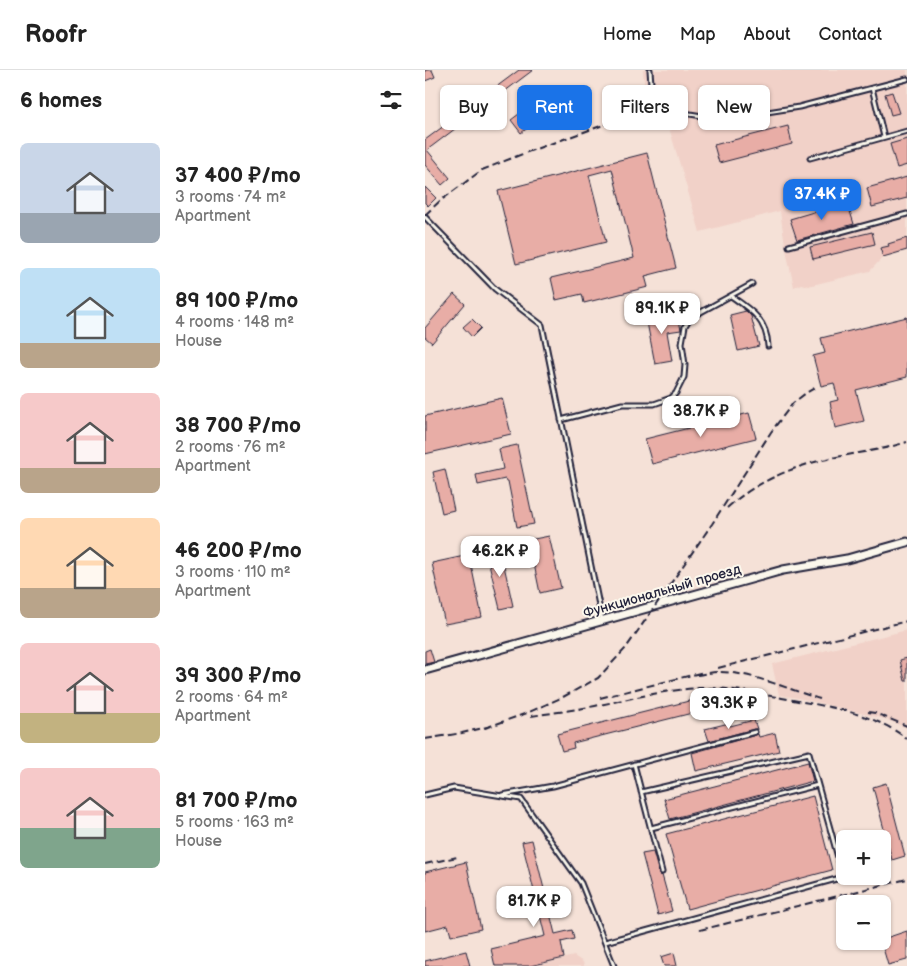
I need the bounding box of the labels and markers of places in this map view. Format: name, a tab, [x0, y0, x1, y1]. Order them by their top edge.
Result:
pin: 37.4K ₽	[776, 178, 868, 221]
pin: 89.1K ₽	[616, 292, 708, 335]
pin: 38.7K ₽	[655, 396, 747, 438]
pin: 46.2K ₽	[454, 536, 546, 578]
pin: 39.3K ₽	[683, 688, 775, 730]
pin: 81.7K ₽	[488, 886, 580, 928]

